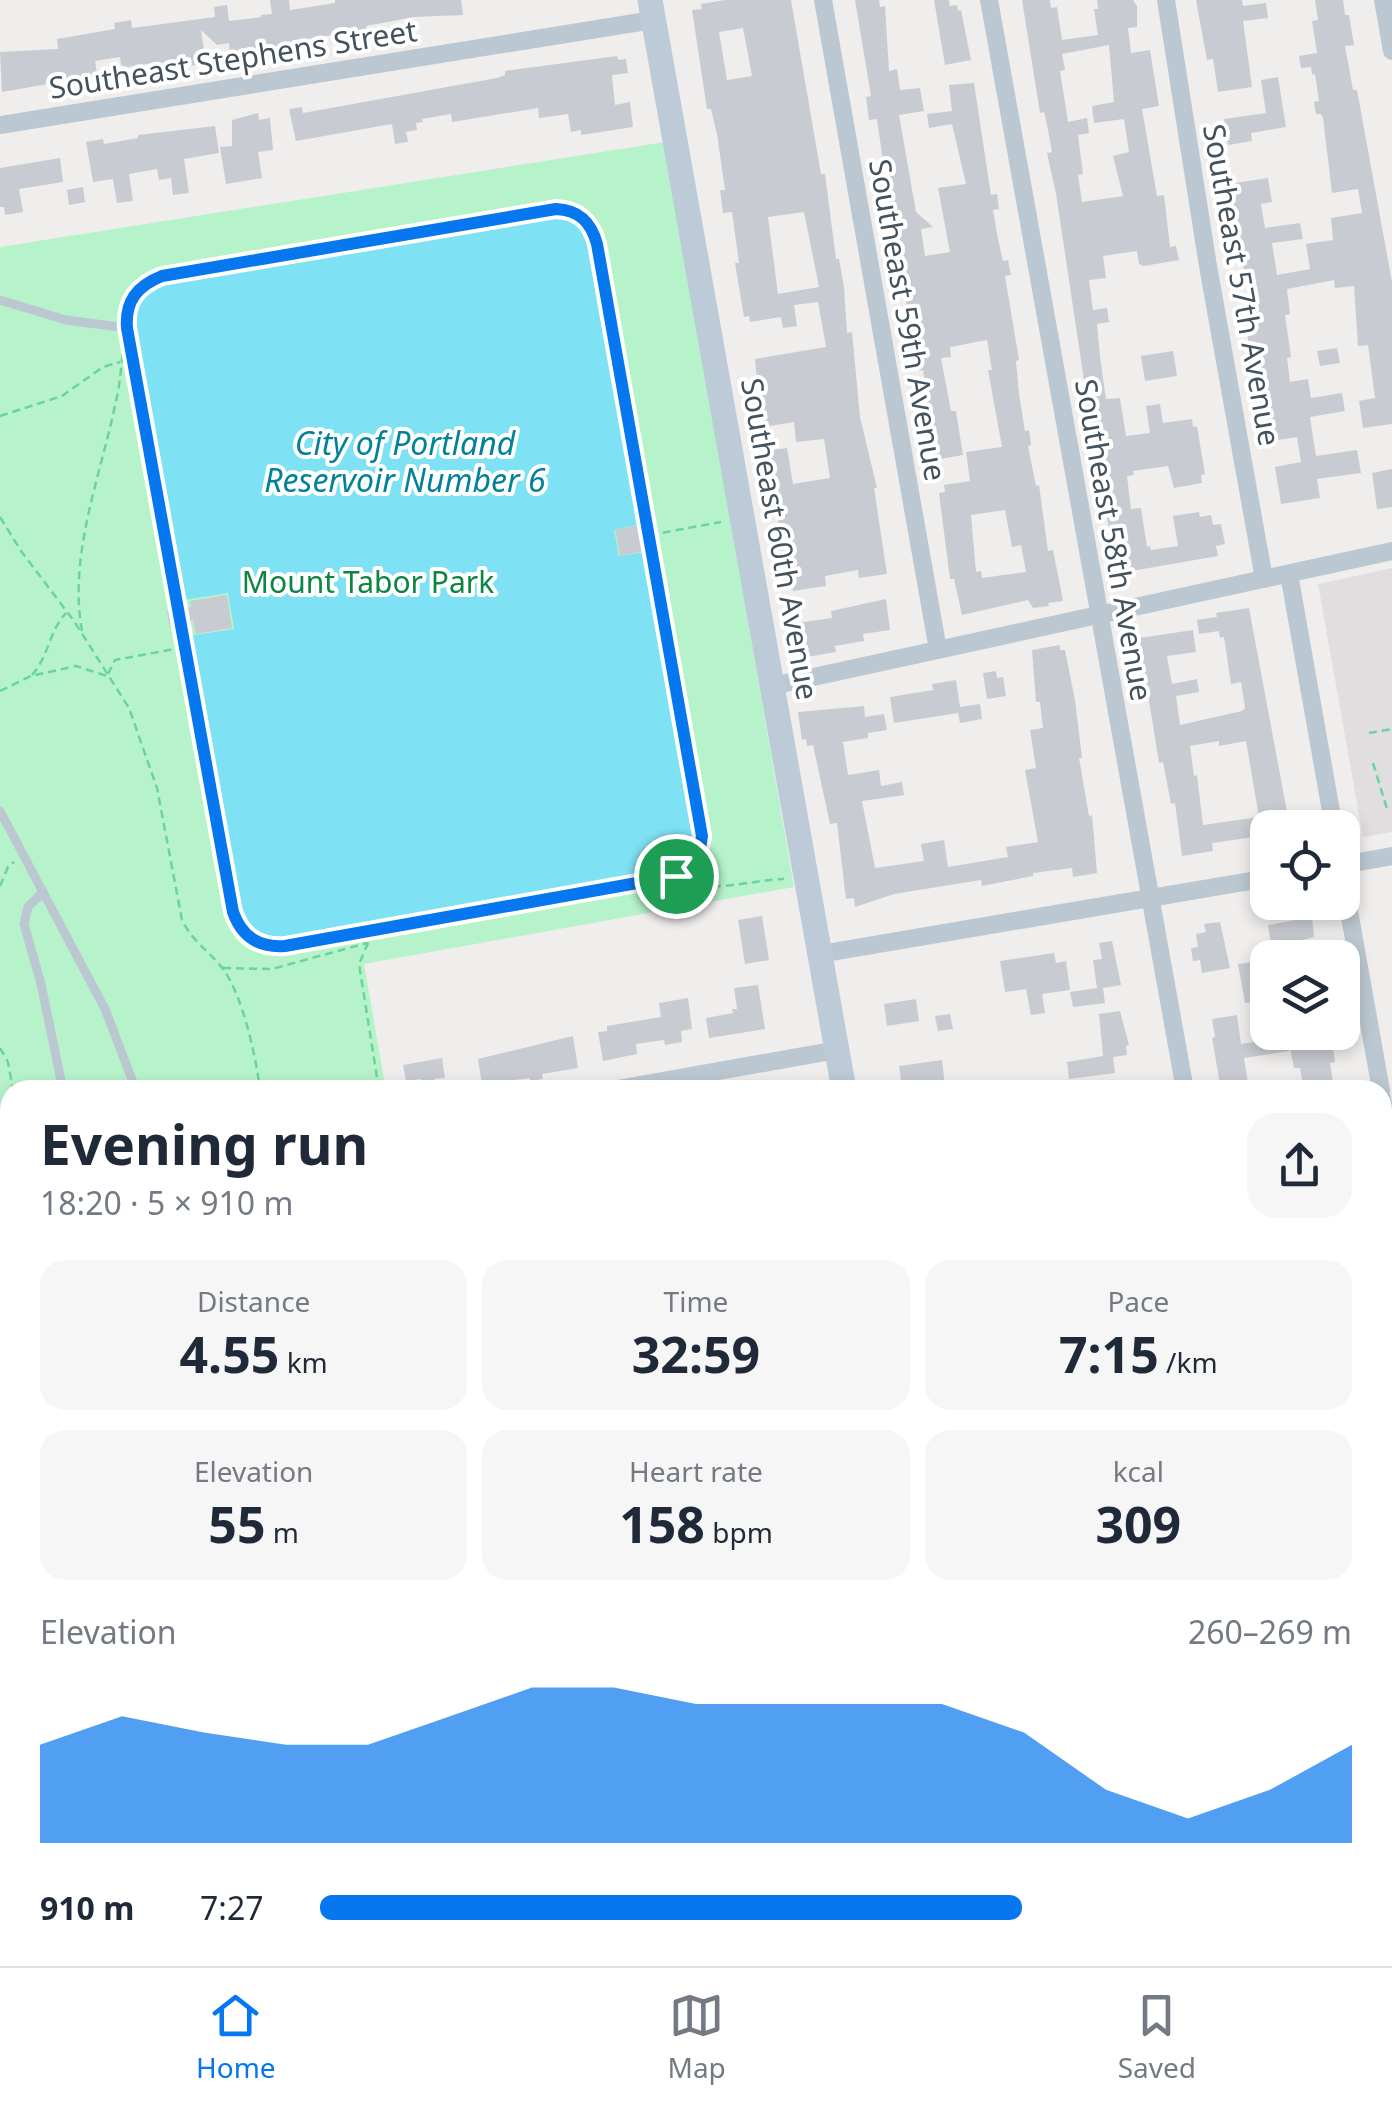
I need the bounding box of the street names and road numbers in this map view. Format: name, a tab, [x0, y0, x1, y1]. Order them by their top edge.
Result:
street label: Southeast Stephens Street	[46, 9, 420, 108]
street label: Southeast 57th Avenue	[1194, 121, 1291, 449]
street label: Southeast 59th Avenue	[860, 156, 957, 484]
street label: Southeast 60th Avenue	[732, 375, 829, 703]
street label: Southeast 58th Avenue	[1066, 376, 1163, 704]

